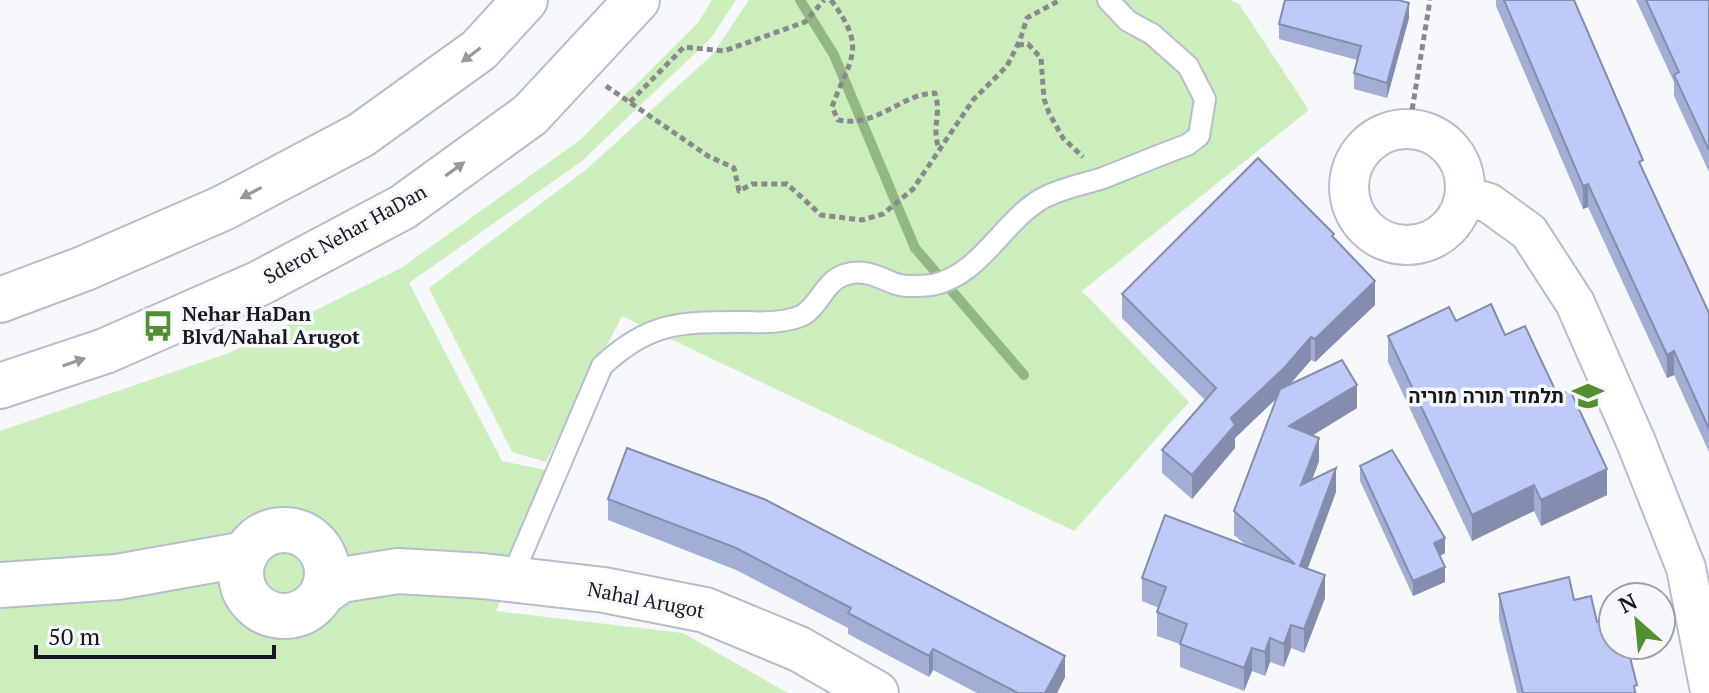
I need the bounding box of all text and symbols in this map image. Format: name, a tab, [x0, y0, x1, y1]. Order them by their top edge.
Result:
one-way arrow	[461, 47, 481, 63]
one-way arrow	[444, 162, 465, 177]
street label: Sderot Nehar HaDan	[258, 177, 431, 290]
one-way arrow	[240, 186, 262, 200]
place label: Nehar HaDan Blvd/Nahal Arugot	[182, 300, 360, 350]
bus stop icon: Nehar HaDan Blvd/Nahal Arugot	[141, 309, 175, 343]
one-way arrow	[62, 355, 86, 367]
school or university icon: תלמוד תורה מוריה	[1571, 379, 1605, 413]
place label: תלמוד תורה מוריה	[1408, 382, 1564, 409]
street label: Nahal Arugot	[585, 575, 707, 624]
north arrow	[1597, 581, 1677, 661]
text: N	[1614, 586, 1642, 619]
scale bar	[36, 609, 274, 659]
text: 50 m	[48, 620, 100, 652]

